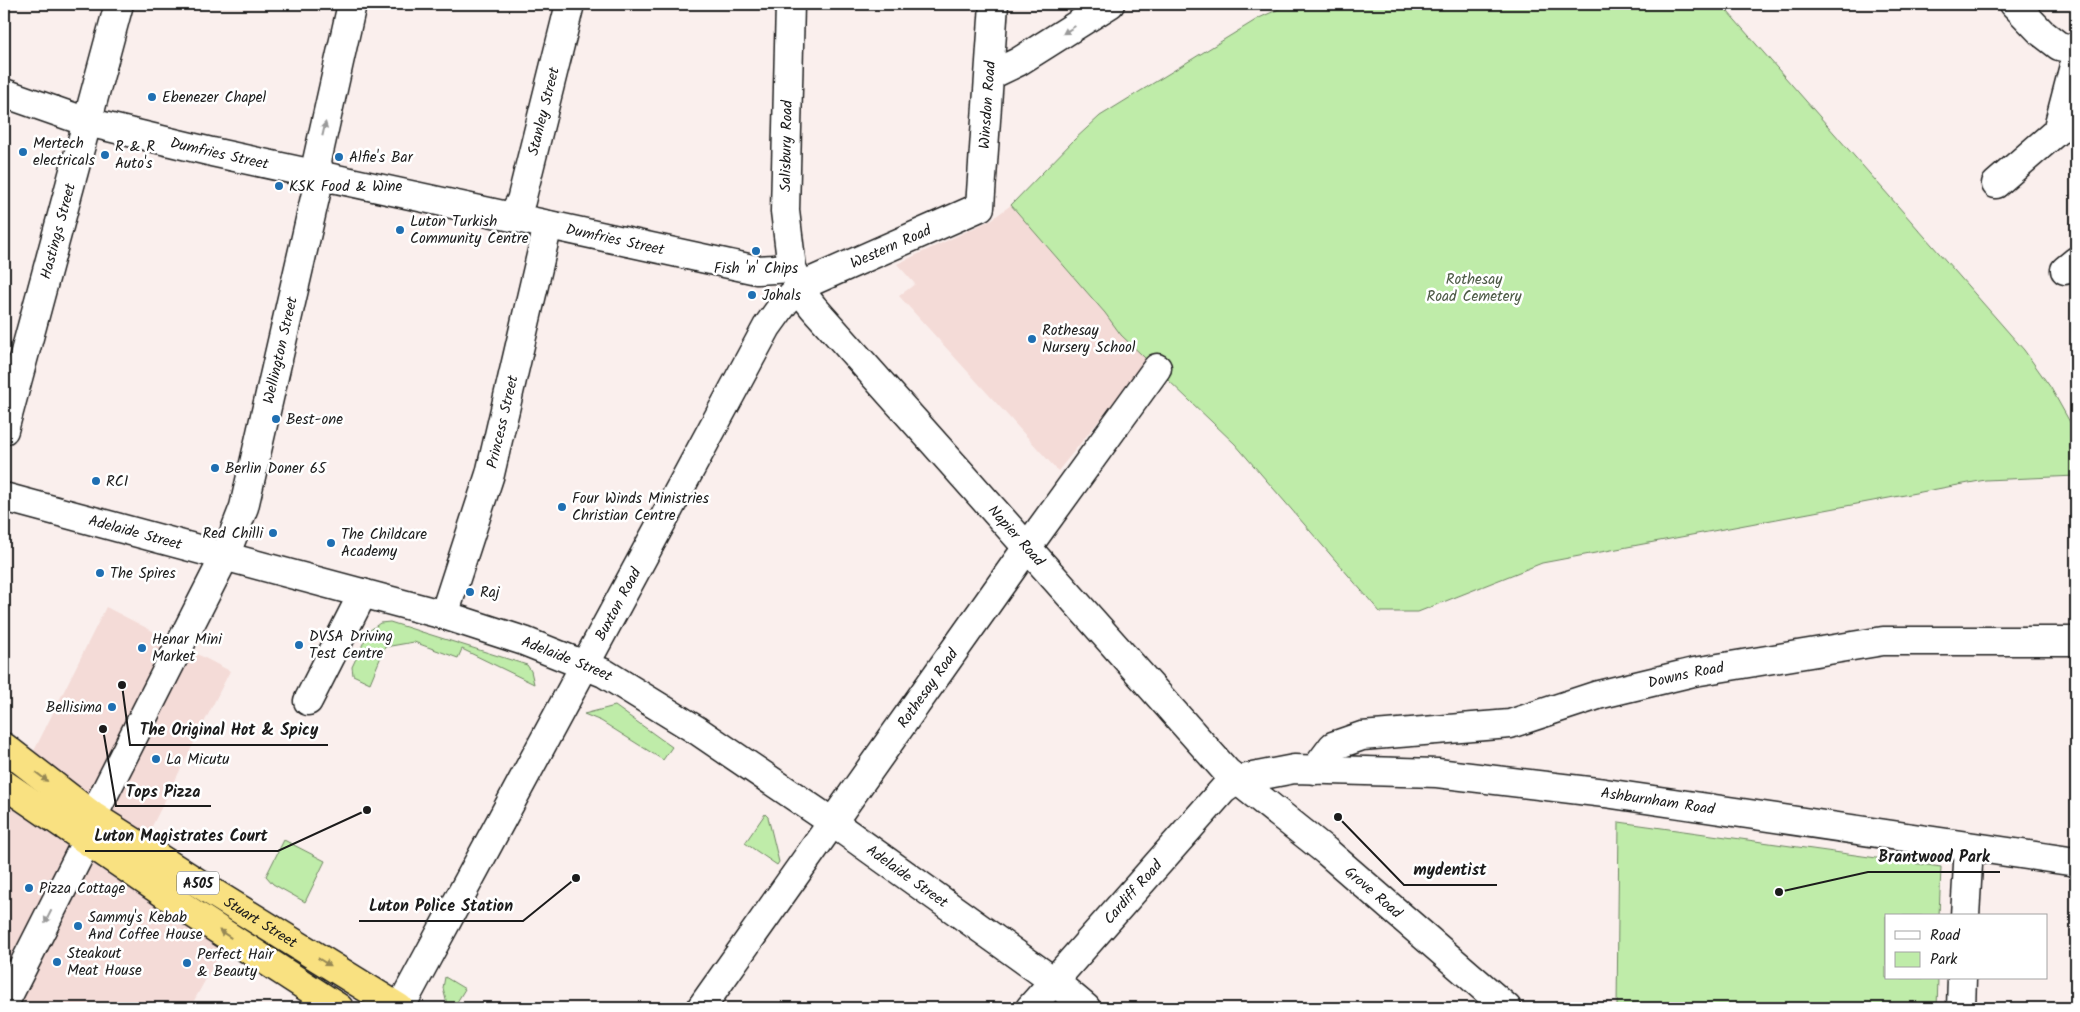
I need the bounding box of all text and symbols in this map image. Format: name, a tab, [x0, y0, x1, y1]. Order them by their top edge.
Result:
one-way arrow	[1062, 25, 1075, 35]
street label: Winsdon Road	[973, 60, 1003, 150]
street label: Stanley Street	[522, 65, 567, 158]
place label: Ebenezer Chapel	[162, 86, 266, 110]
marker: Ebenezer Chapel	[146, 91, 158, 103]
street label: Salisbury Road	[774, 99, 800, 192]
one-way arrow	[320, 121, 328, 136]
street label: Dumfries Street	[168, 131, 271, 177]
place label: Mertech electricals	[33, 132, 96, 173]
place label: R & R Auto's	[115, 135, 155, 176]
marker: Mertech electricals	[17, 146, 29, 158]
place label: Alfie's Bar	[349, 146, 414, 170]
marker: R & R Auto's	[99, 149, 111, 161]
marker: Alfie's Bar	[333, 151, 345, 163]
place label: KSK Food & Wine	[289, 175, 403, 199]
marker: KSK Food & Wine	[273, 180, 285, 192]
street label: Hastings Street	[34, 181, 83, 282]
place label: Luton Turkish Community Centre	[410, 210, 529, 251]
street label: Dumfries Street	[563, 218, 667, 263]
street label: Western Road	[847, 219, 936, 276]
marker: Luton Turkish Community Centre	[394, 224, 406, 236]
marker: Fish 'n' Chips	[750, 245, 762, 257]
place label: Fish 'n' Chips	[714, 257, 799, 281]
park label: Rothesay Road Cemetery	[1426, 268, 1522, 309]
place label: Johals	[762, 284, 802, 308]
marker: Johals	[746, 289, 758, 301]
street label: Wellington Street	[257, 294, 305, 406]
place label: Rothesay Nursery School	[1042, 319, 1136, 360]
marker: Rothesay Nursery School	[1026, 333, 1038, 345]
street label: Princess Street	[481, 373, 526, 471]
place label: Best-one	[286, 408, 343, 432]
marker: Best-one	[270, 413, 282, 425]
place label: Berlin Doner 65	[225, 457, 327, 481]
marker: Berlin Doner 65	[209, 462, 221, 474]
place label: RCI	[106, 470, 129, 494]
marker: RCI	[90, 475, 102, 487]
place label: Four Winds Ministries Christian Centre	[572, 487, 709, 528]
street label: Napier Road	[982, 500, 1050, 573]
marker: Four Winds Ministries Christian Centre	[556, 501, 568, 513]
street label: Adelaide Street	[86, 509, 185, 557]
place label: Red Chilli	[202, 522, 264, 546]
place label: The Childcare Academy	[341, 523, 427, 564]
marker: Red Chilli	[267, 527, 279, 539]
marker: The Childcare Academy	[325, 537, 337, 549]
place label: The Spires	[110, 562, 176, 586]
street label: Buxton Road	[589, 563, 648, 645]
marker: The Spires	[94, 567, 106, 579]
place label: Raj	[480, 581, 501, 605]
marker: Raj	[464, 586, 476, 598]
place label: DVSA Driving Test Centre	[309, 625, 393, 666]
place label: Henar Mini Market	[152, 628, 223, 669]
street label: Adelaide Street	[518, 630, 617, 688]
marker: DVSA Driving Test Centre	[293, 639, 305, 651]
marker: Henar Mini Market	[136, 642, 148, 654]
street label: Rothesay Road	[892, 643, 965, 733]
street label: Downs Road	[1646, 656, 1726, 696]
place label: Bellisima	[46, 696, 102, 720]
marker: Bellisima	[106, 701, 118, 713]
callout: The Original Hot & Spicy	[130, 714, 328, 745]
text: The Original Hot & Spicy	[140, 718, 319, 743]
place label: La Micutu	[166, 748, 230, 772]
marker: La Micutu	[150, 753, 162, 765]
one-way arrow	[35, 772, 49, 782]
callout: Tops Pizza	[116, 775, 211, 806]
text: Tops Pizza	[126, 780, 200, 805]
street label: Ashburnham Road	[1599, 782, 1717, 822]
callout: Luton Magistrates Court	[85, 820, 278, 851]
text: Luton Magistrates Court	[94, 824, 268, 849]
street label: Adelaide Street	[861, 839, 953, 915]
callout: Brantwood Park	[1868, 841, 2000, 872]
text: Brantwood Park	[1878, 845, 1991, 870]
callout: mydentist	[1404, 854, 1497, 885]
street label: Cardiff Road	[1098, 855, 1169, 930]
text: mydentist	[1414, 858, 1487, 883]
street label: Grove Road	[1338, 861, 1407, 925]
road number: A505	[177, 871, 219, 894]
place label: Pizza Cottage	[39, 877, 126, 901]
marker: Pizza Cottage	[23, 882, 35, 894]
callout: Luton Police Station	[359, 890, 523, 921]
street label: Stuart Street	[219, 891, 302, 955]
text: Luton Police Station	[369, 894, 513, 919]
place label: Sammy's Kebab And Coffee House	[88, 906, 203, 947]
one-way arrow	[44, 909, 52, 924]
legend	[1885, 914, 2048, 980]
marker: Sammy's Kebab And Coffee House	[72, 920, 84, 932]
text: Road	[1930, 924, 1961, 948]
one-way arrow	[218, 929, 231, 939]
place label: Steakout Meat House	[67, 942, 142, 983]
place label: Perfect Hair & Beauty	[197, 943, 274, 984]
text: Park	[1930, 948, 1958, 972]
marker: Steakout Meat House	[51, 956, 63, 968]
marker: Perfect Hair & Beauty	[181, 957, 193, 969]
one-way arrow	[317, 958, 331, 967]

